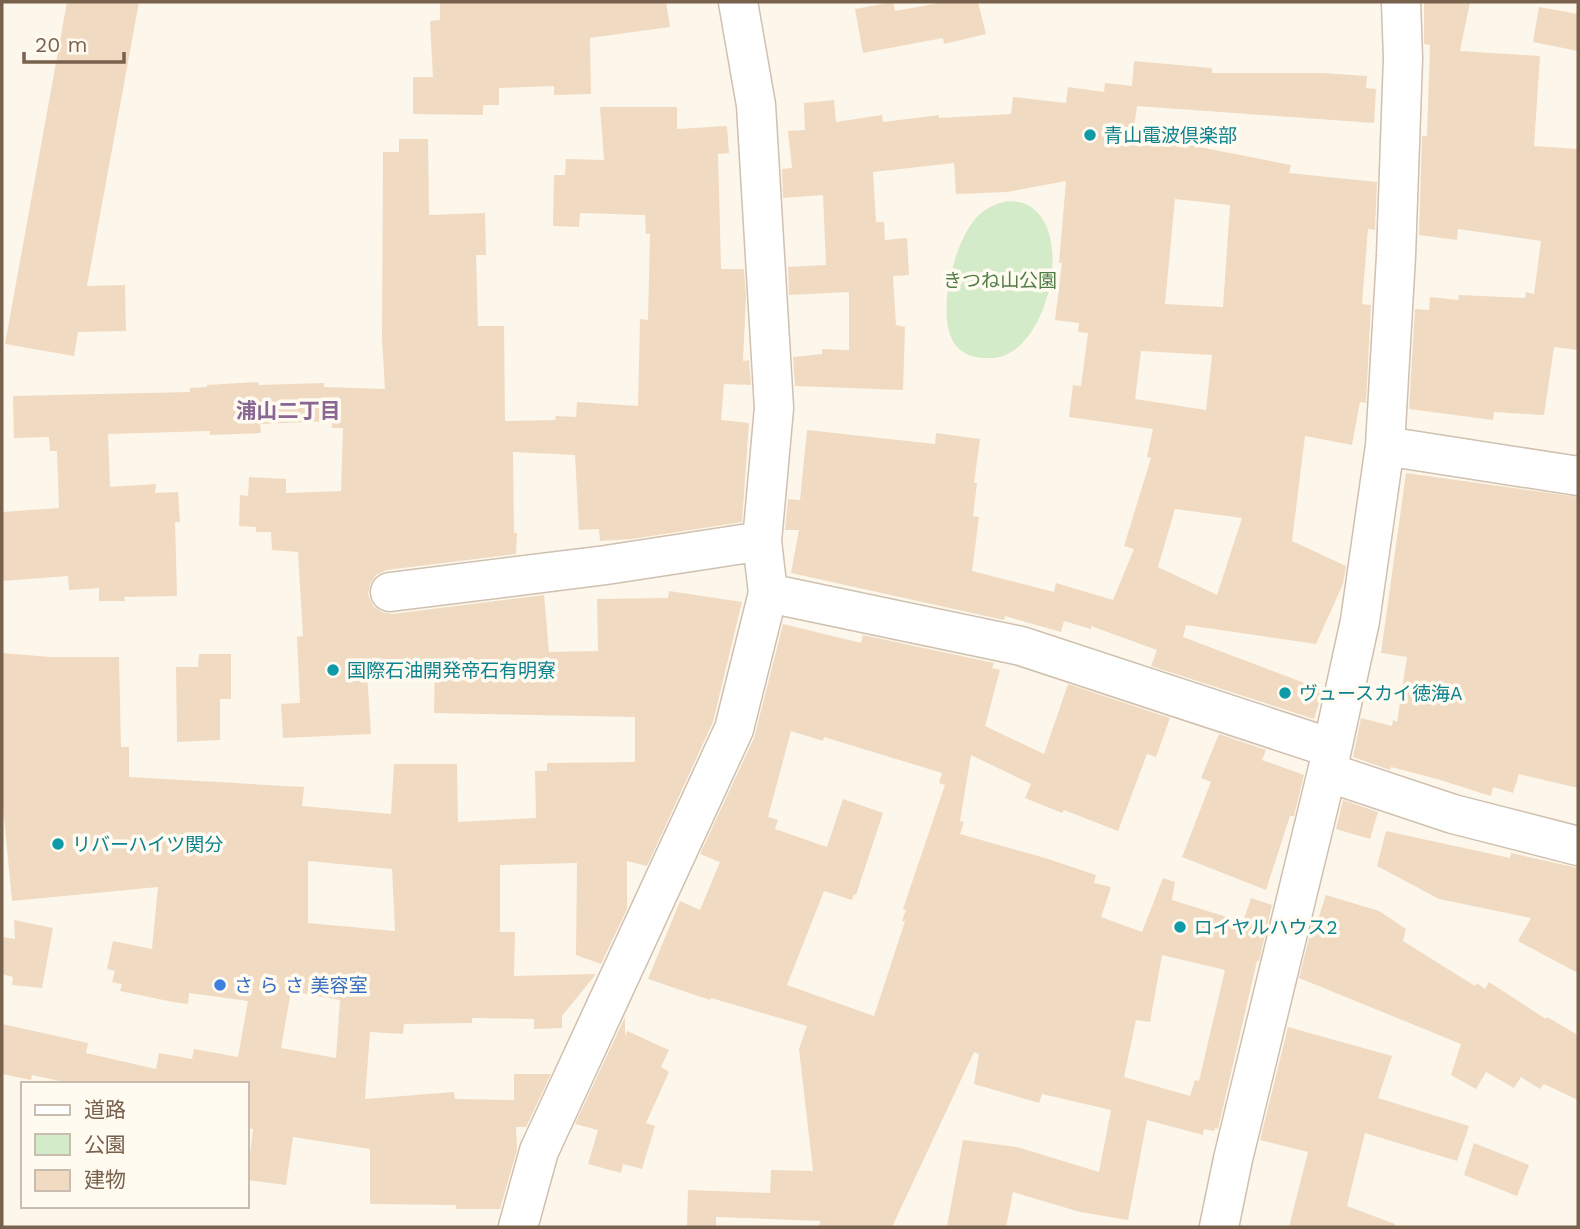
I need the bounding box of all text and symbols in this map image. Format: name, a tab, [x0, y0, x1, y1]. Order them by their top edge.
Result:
scale bar	[24, 21, 124, 65]
text: 20 m	[35, 32, 87, 57]
place label: 青山電波倶楽部	[1104, 124, 1237, 147]
marker: 青山電波倶楽部	[1082, 127, 1098, 143]
park label: きつね山公園	[943, 269, 1057, 292]
district label: 浦山二丁目	[236, 398, 341, 423]
place label: 国際石油開発帝石有明寮	[347, 659, 556, 682]
marker: 国際石油開発帝石有明寮	[325, 662, 341, 678]
place label: ヴュースカイ徳海A	[1299, 682, 1463, 705]
marker: ヴュースカイ徳海A	[1277, 685, 1293, 701]
place label: リバーハイツ関分	[72, 833, 223, 856]
marker: リバーハイツ関分	[50, 836, 66, 852]
place label: ロイヤルハウス2	[1194, 916, 1338, 939]
marker: ロイヤルハウス2	[1172, 919, 1188, 935]
place label: さ ら さ 美容室	[234, 974, 367, 997]
marker: さ ら さ 美容室	[212, 977, 228, 993]
legend	[21, 1082, 248, 1208]
text: 道路	[84, 1097, 126, 1122]
text: 公園	[84, 1132, 126, 1157]
text: 建物	[84, 1167, 126, 1192]

